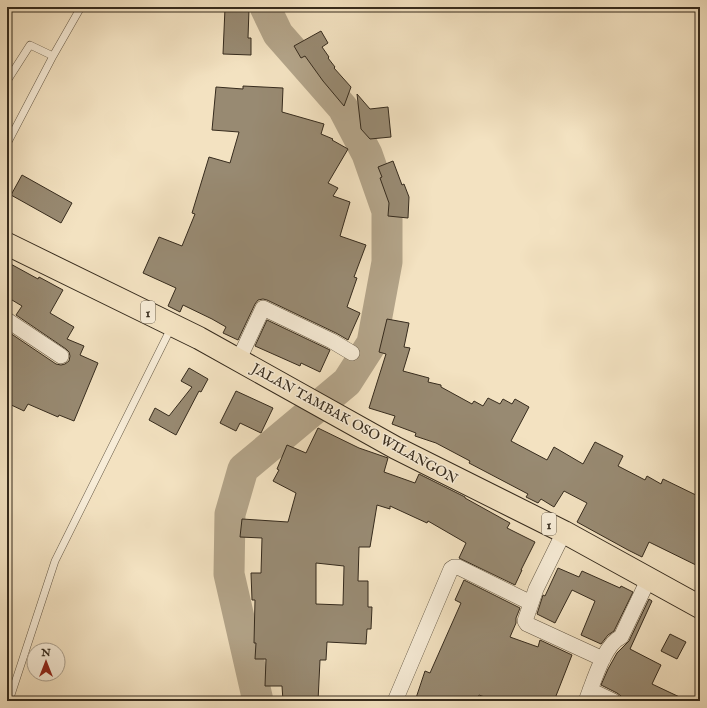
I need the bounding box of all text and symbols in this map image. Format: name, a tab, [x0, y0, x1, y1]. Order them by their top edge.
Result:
road number: 1	[141, 301, 155, 323]
street label: JALAN TAMBAK OSO WILANGON	[247, 359, 461, 488]
road number: 1	[542, 513, 556, 535]
north arrow	[26, 642, 66, 682]
text: N	[40, 646, 51, 660]

